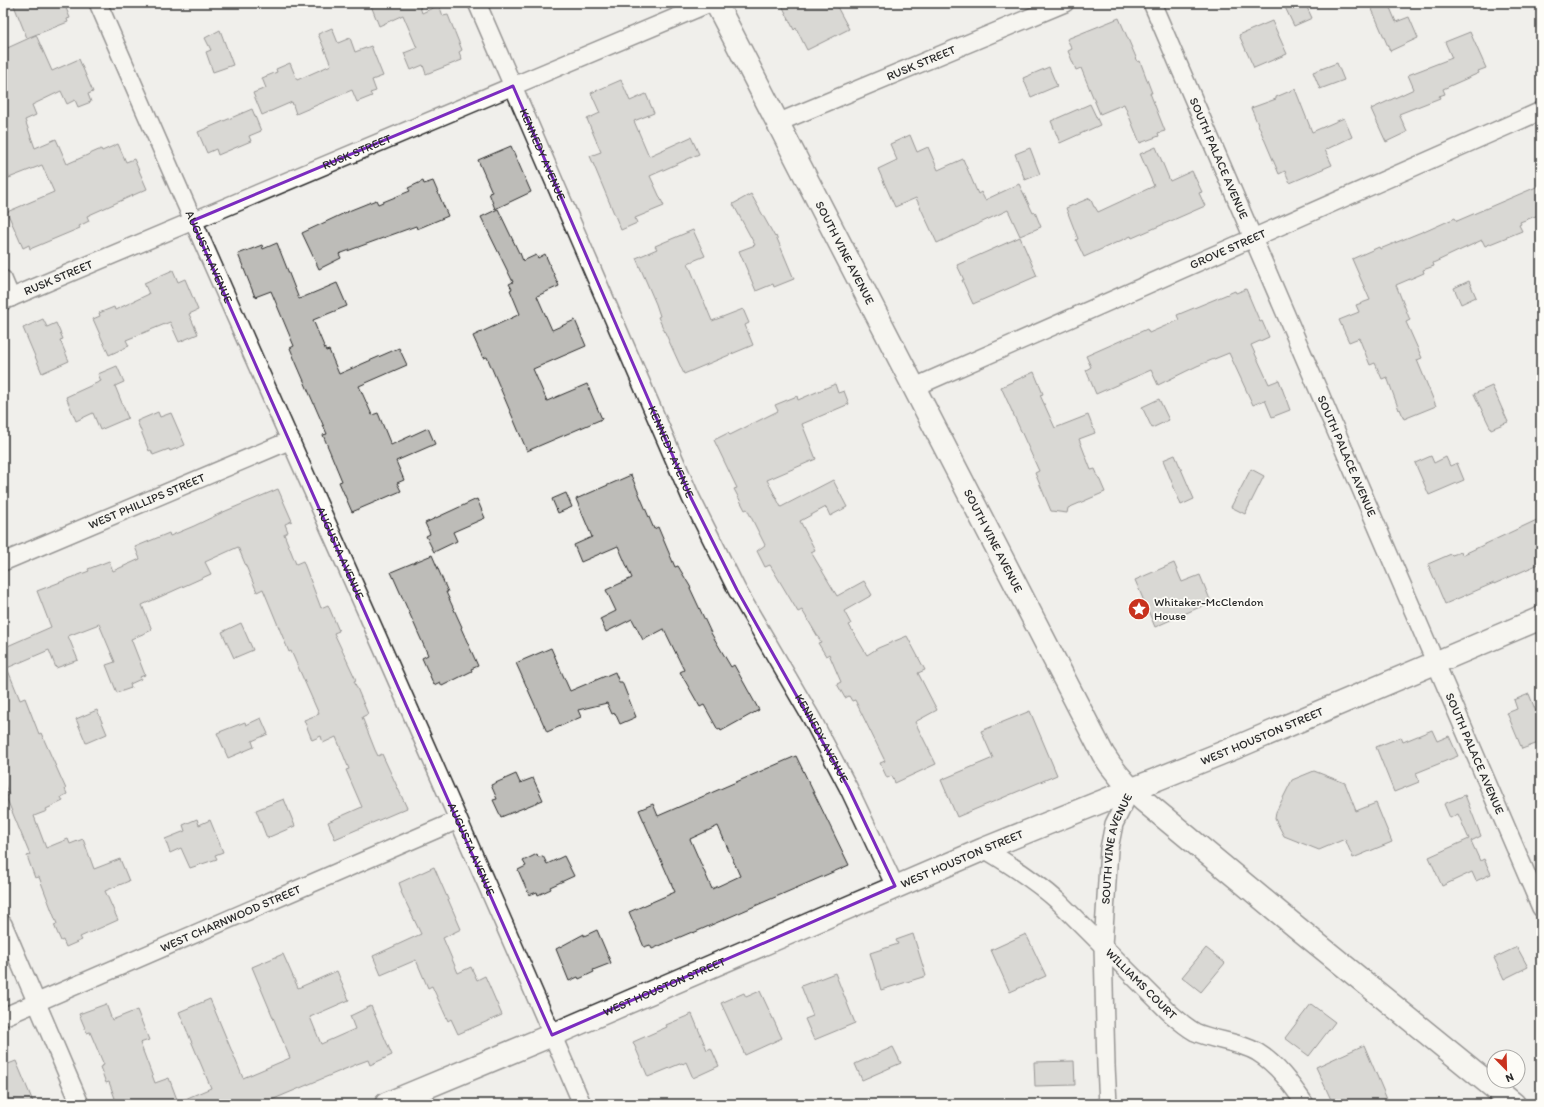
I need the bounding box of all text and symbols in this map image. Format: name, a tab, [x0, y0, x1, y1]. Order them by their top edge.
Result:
street label: RUSK STREET	[884, 42, 958, 84]
street label: SOUTH PALACE AVENUE	[1186, 95, 1251, 221]
street label: KENNEDY AVENUE	[516, 106, 569, 203]
street label: RUSK STREET	[320, 131, 394, 173]
street label: SOUTH VINE AVENUE	[812, 199, 877, 307]
street label: AUGUSTA AVENUE	[182, 208, 236, 306]
street label: GROVE STREET	[1188, 226, 1268, 272]
street label: RUSK STREET	[22, 257, 95, 298]
street label: SOUTH PALACE AVENUE	[1314, 393, 1379, 519]
street label: KENNEDY AVENUE	[645, 404, 697, 500]
street label: WEST PHILLIPS STREET	[86, 470, 207, 532]
street label: SOUTH VINE AVENUE	[961, 487, 1026, 595]
street label: AUGUSTA AVENUE	[314, 504, 367, 602]
place label: Whitaker-McClendon House	[1154, 595, 1264, 623]
place icon: Whitaker-McClendon House	[1126, 596, 1152, 622]
street label: KENNEDY AVENUE	[792, 691, 852, 785]
street label: SOUTH PALACE AVENUE	[1442, 691, 1507, 817]
street label: WEST HOUSTON STREET	[1198, 704, 1326, 768]
street label: SOUTH VINE AVENUE	[1099, 791, 1135, 905]
street label: AUGUSTA AVENUE	[445, 801, 498, 898]
street label: WEST HOUSTON STREET	[899, 827, 1026, 891]
street label: WEST CHARNWOOD STREET	[158, 882, 303, 955]
street label: WILLIAMS COURT	[1103, 946, 1180, 1023]
street label: WEST HOUSTON STREET	[601, 954, 728, 1019]
north arrow	[1486, 1049, 1526, 1089]
text: N	[1504, 1070, 1516, 1085]

